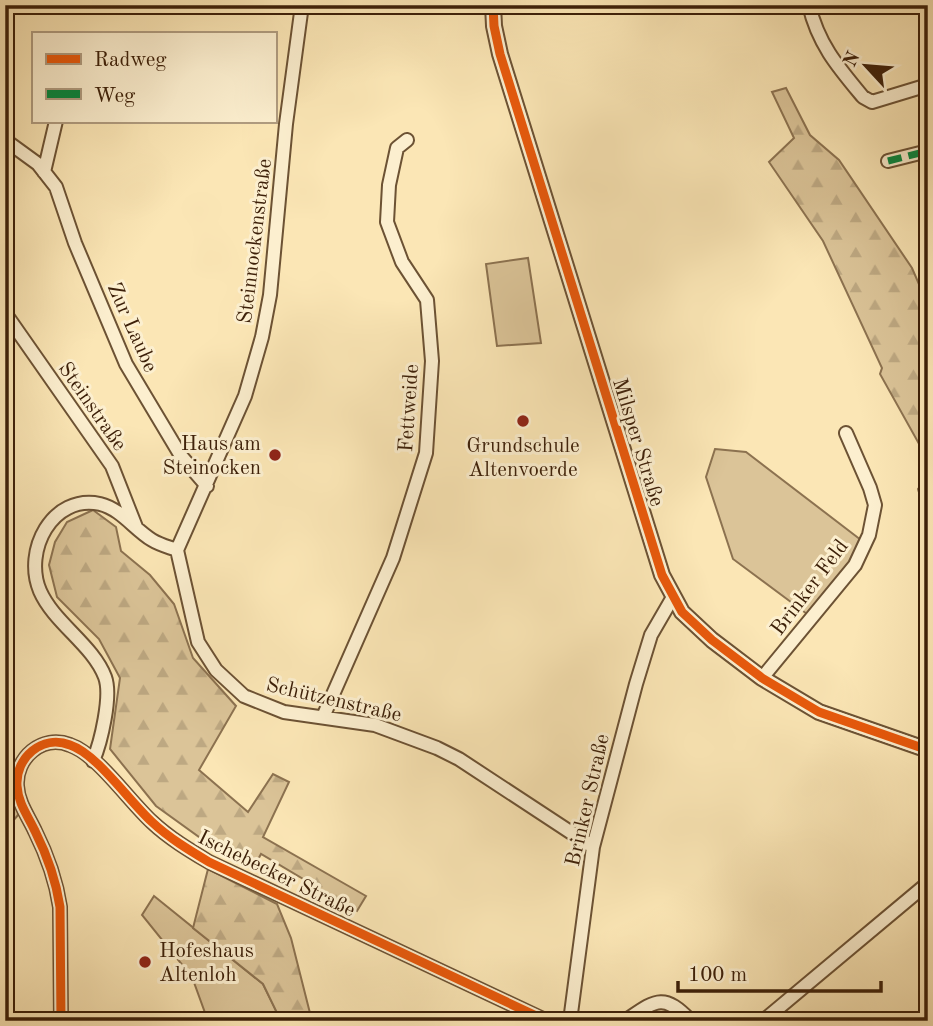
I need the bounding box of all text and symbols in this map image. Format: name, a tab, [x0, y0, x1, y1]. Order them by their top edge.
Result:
legend	[32, 32, 276, 122]
north arrow	[832, 32, 902, 102]
text: N	[841, 49, 865, 70]
text: Radweg	[94, 50, 167, 71]
text: Weg	[94, 86, 136, 107]
street label: Steinnockenstraße	[235, 158, 276, 325]
street label: Zur Laube	[103, 280, 161, 375]
street label: Steinstraße	[54, 359, 130, 455]
street label: Fettweide	[396, 363, 423, 453]
street label: Milsper Straße	[608, 376, 667, 509]
marker: Grundschule Altenvoerde	[515, 413, 531, 429]
place label: Haus am Steinocken	[162, 434, 261, 479]
place label: Grundschule Altenvoerde	[466, 436, 580, 481]
marker: Haus am Steinocken	[267, 447, 283, 463]
street label: Brinker Feld	[767, 536, 853, 640]
street label: Schützenstraße	[264, 675, 404, 726]
street label: Brinker Straße	[563, 732, 614, 869]
street label: Ischebecker Straße	[194, 827, 358, 922]
place label: Hofeshaus Altenloh	[159, 941, 254, 986]
scale bar	[678, 949, 880, 993]
marker: Hofeshaus Altenloh	[137, 954, 153, 970]
text: 100 m	[688, 965, 747, 986]

